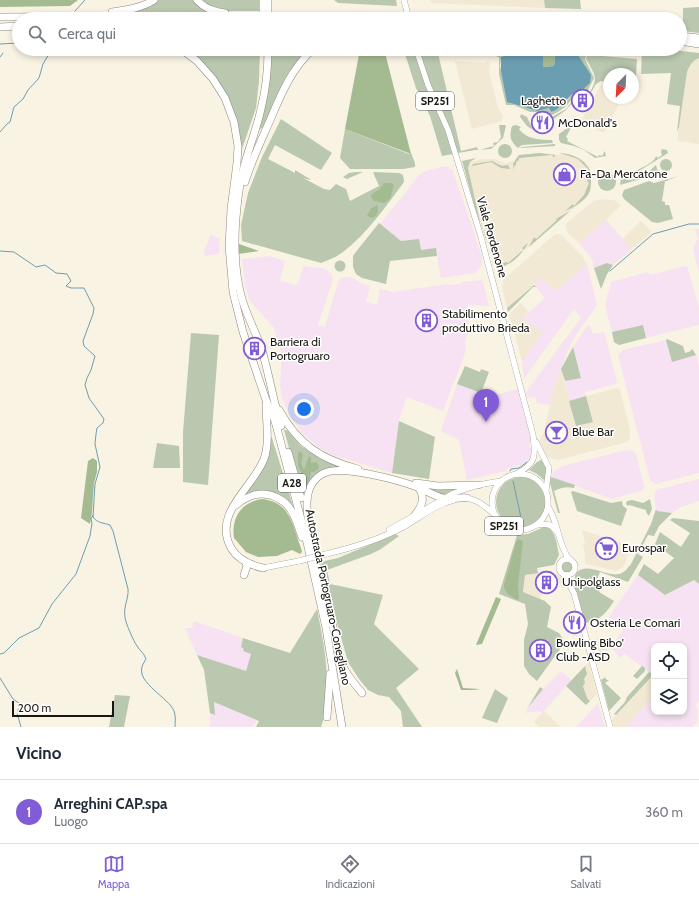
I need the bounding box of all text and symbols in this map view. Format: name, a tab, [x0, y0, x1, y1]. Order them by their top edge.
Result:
search box	[12, 12, 687, 56]
icon: search	[26, 23, 48, 45]
text: Cerca qui	[58, 25, 116, 43]
north arrow	[603, 68, 639, 104]
building icon: Laghetto	[569, 88, 595, 114]
road number: SP251	[416, 92, 454, 110]
place label: Laghetto	[521, 93, 566, 108]
restaurant icon: McDonald's	[529, 110, 555, 136]
place label: McDonald's	[558, 115, 617, 130]
shop icon: Fa-Da Mercatone	[552, 161, 578, 187]
place label: Fa-Da Mercatone	[580, 166, 667, 181]
street label: Viale Pordenone	[474, 195, 511, 279]
place label: Stabilimento produttivo Brieda	[442, 306, 530, 335]
building icon: Stabilimento produttivo Brieda	[414, 308, 440, 334]
place label: Barriera di Portogruaro	[270, 334, 330, 363]
building icon: Barriera di Portogruaro	[241, 336, 267, 362]
pin: 1	[473, 389, 499, 422]
your location	[294, 399, 314, 419]
bar icon: Blue Bar	[543, 419, 569, 445]
place label: Blue Bar	[572, 424, 614, 439]
road number: A28	[278, 474, 306, 492]
street label: Autostrada Portogruaro-Conegliano	[302, 507, 355, 687]
road number: SP251	[485, 517, 523, 535]
supermarket icon: Eurospar	[594, 535, 620, 561]
place label: Eurospar	[622, 540, 666, 555]
building icon: Unipolglass	[534, 569, 560, 595]
place label: Unipolglass	[562, 574, 620, 589]
restaurant icon: Osteria Le Comari	[562, 610, 588, 636]
place label: Osteria Le Comari	[590, 615, 680, 630]
place label: Bowling Bibo' Club -ASD	[556, 635, 624, 664]
building icon: Bowling Bibo' Club -ASD	[527, 637, 553, 663]
map controls	[651, 643, 687, 715]
button: locate	[651, 643, 687, 679]
button: layers	[651, 679, 687, 715]
scale bar	[12, 699, 114, 718]
text: 200 m	[18, 701, 51, 715]
text: Vicino	[16, 743, 61, 763]
text: Arreghini CAP.spa	[54, 795, 168, 813]
text: 1	[27, 804, 31, 820]
text: 360 m	[645, 804, 683, 820]
text: Luogo	[54, 813, 88, 829]
tab: Mappa	[98, 853, 130, 891]
tab: Indicazioni	[325, 853, 375, 891]
tab: Salvati	[570, 853, 601, 891]

